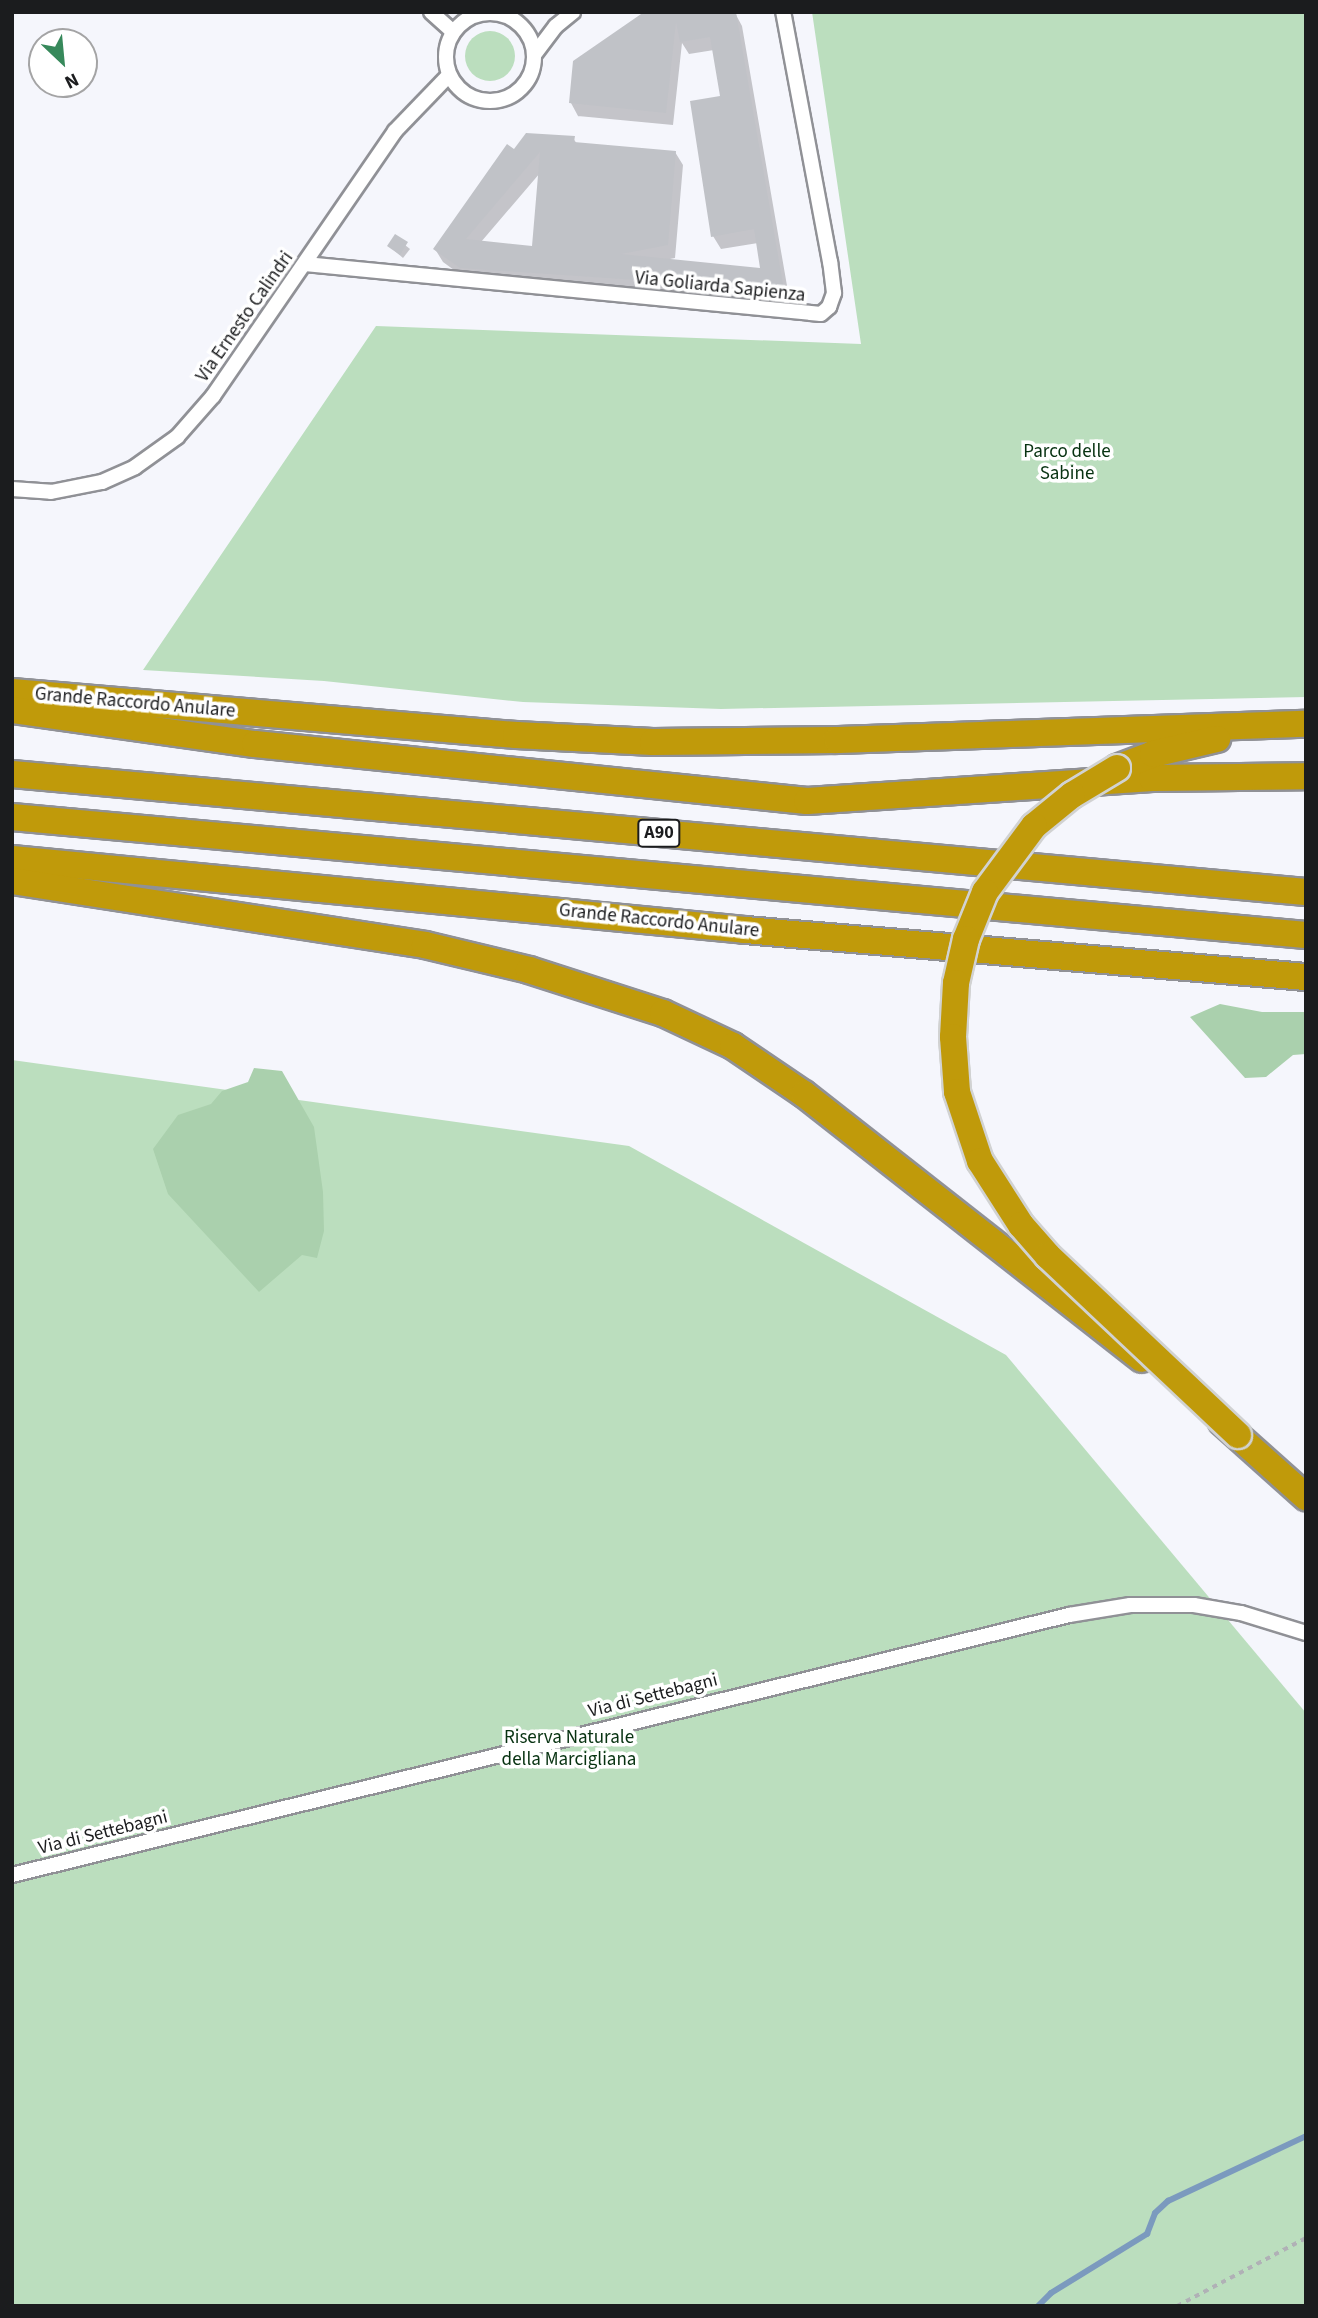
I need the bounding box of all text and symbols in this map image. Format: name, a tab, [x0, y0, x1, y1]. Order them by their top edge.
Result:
north arrow	[28, 28, 98, 98]
text: N	[60, 66, 83, 95]
street label: Via Ernesto Calindri	[191, 247, 299, 387]
street label: Via Goliarda Sapienza	[634, 267, 806, 307]
park label: Parco delle Sabine	[1023, 441, 1111, 485]
street label: Grande Raccordo Anulare	[34, 683, 236, 723]
road number: A90	[636, 818, 682, 848]
street label: Grande Raccordo Anulare	[558, 899, 760, 943]
street label: Via di Settebagni	[586, 1669, 720, 1723]
park label: Riserva Naturale della Marcigliana	[502, 1727, 636, 1771]
street label: Via di Settebagni	[36, 1806, 170, 1860]

